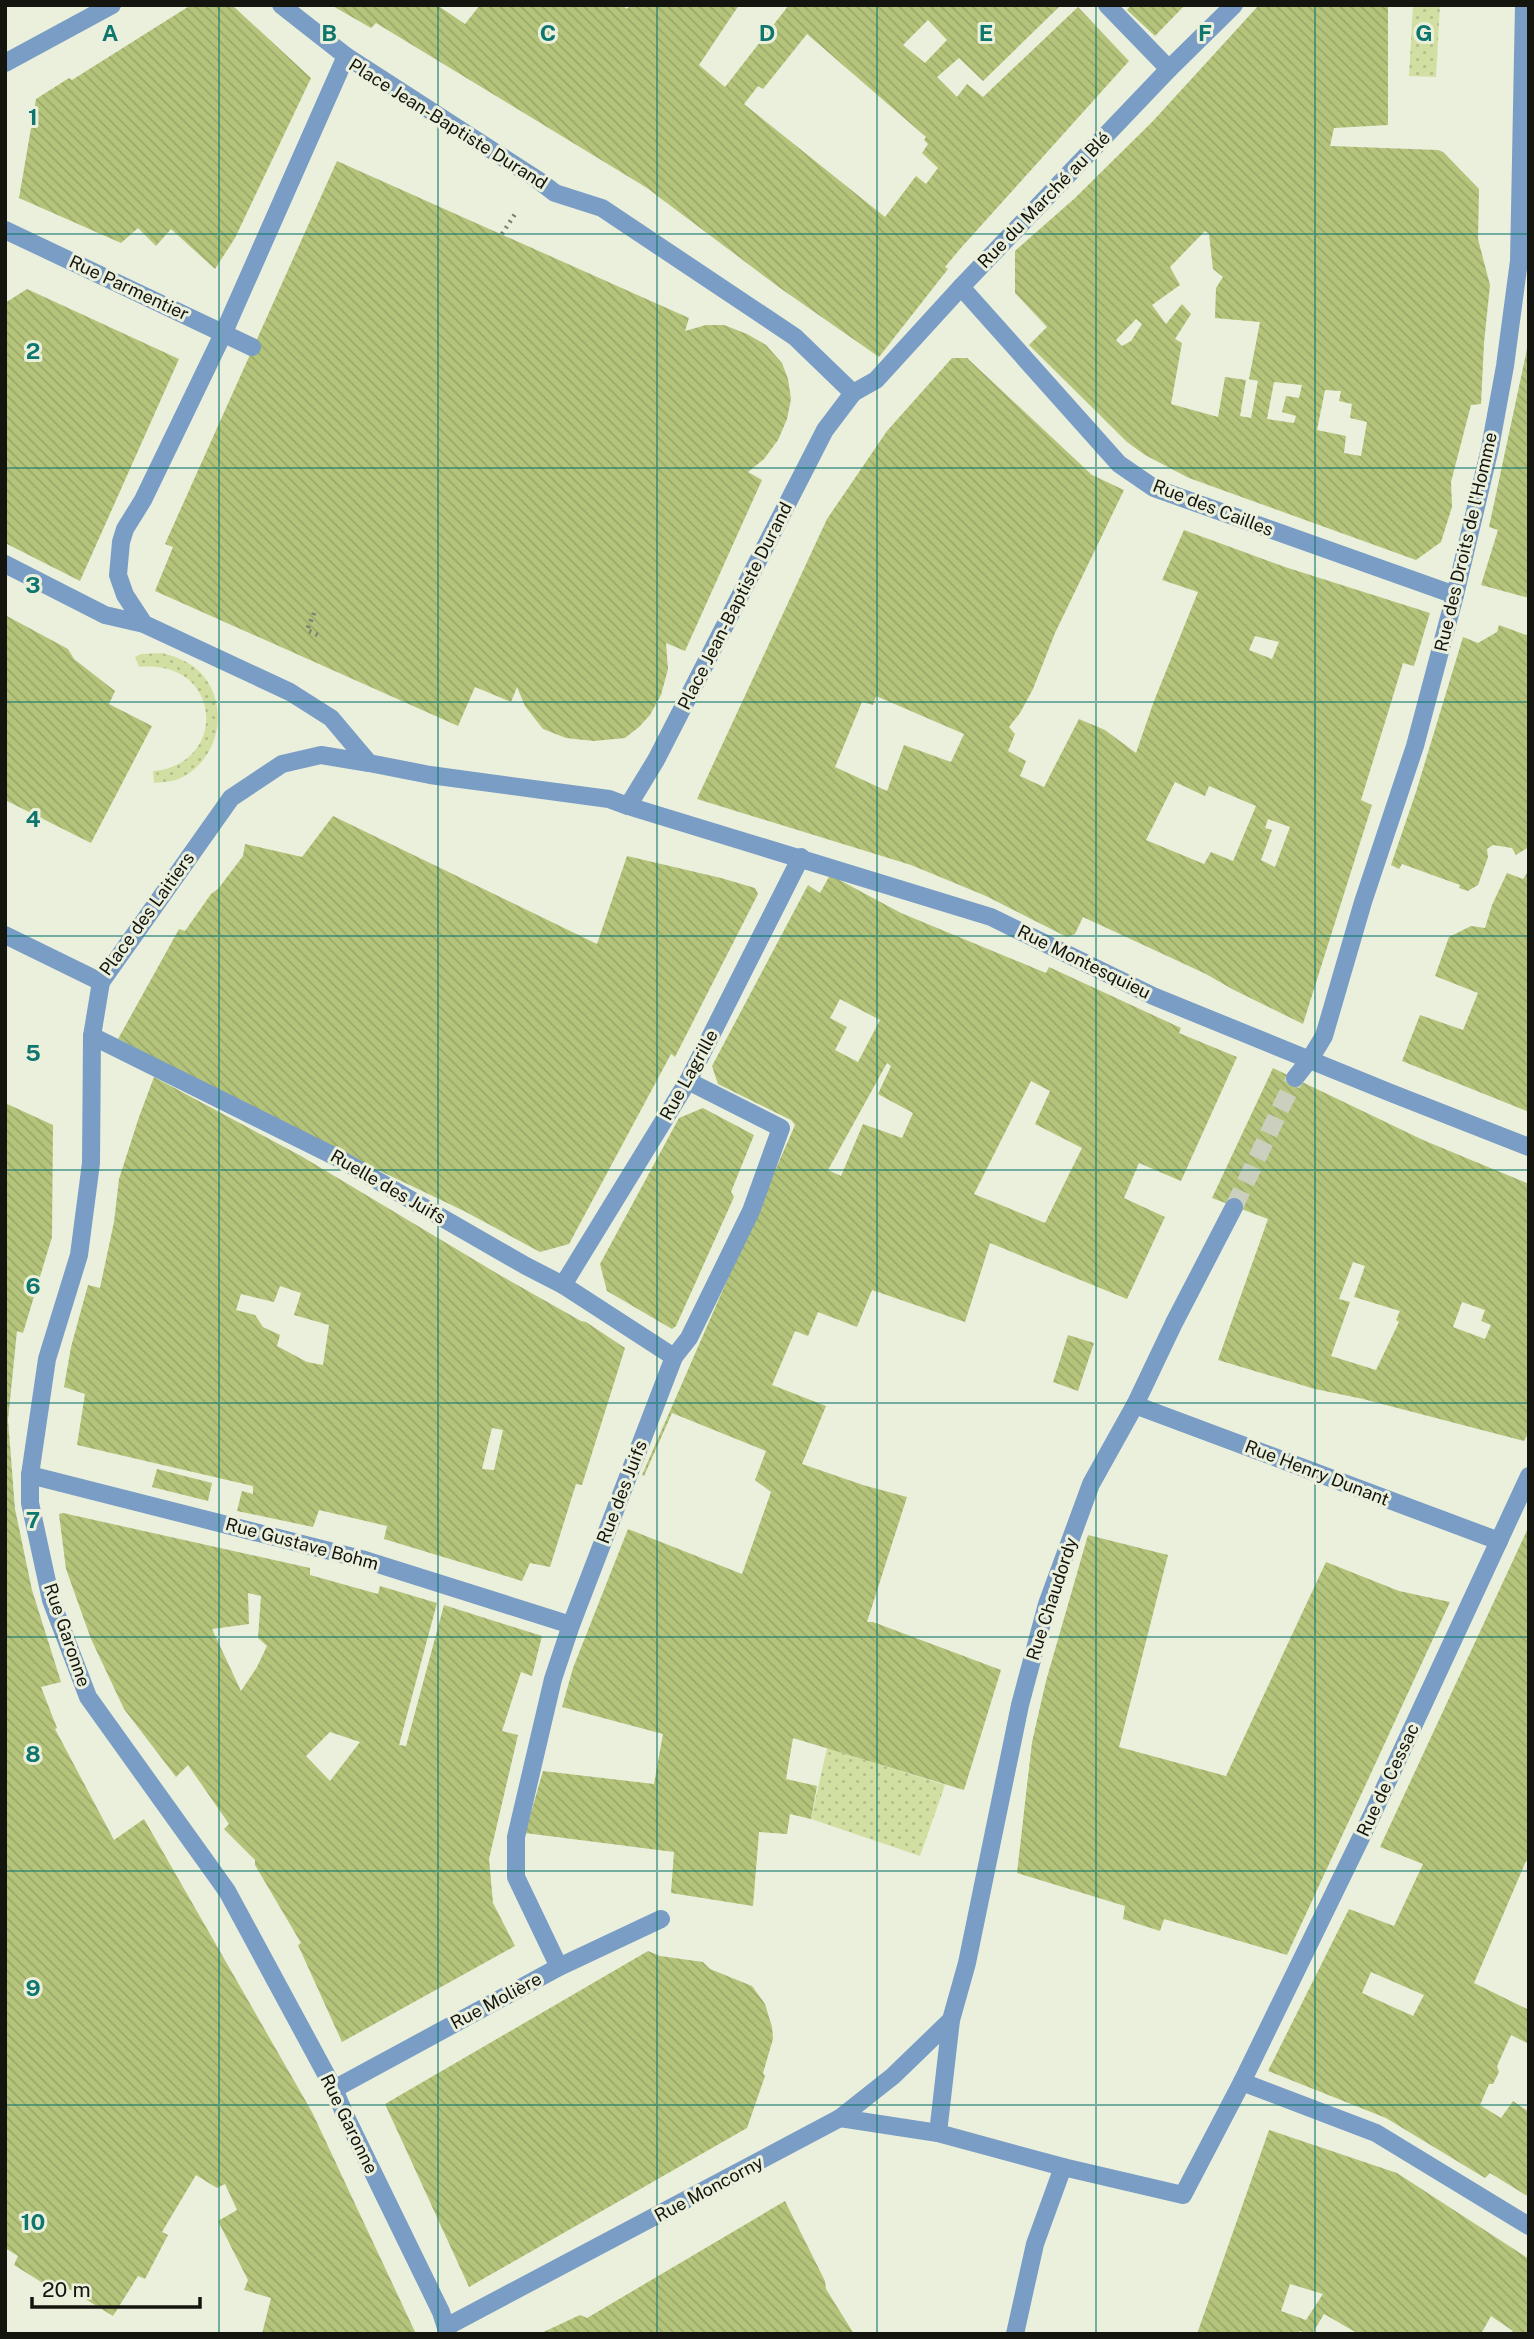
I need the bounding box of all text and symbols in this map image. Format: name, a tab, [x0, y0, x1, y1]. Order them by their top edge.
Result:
text: A	[102, 19, 119, 46]
text: B	[321, 19, 337, 46]
text: C	[540, 19, 556, 46]
text: D	[759, 19, 775, 46]
text: E	[979, 19, 993, 46]
text: F	[1198, 19, 1212, 46]
text: G	[1415, 19, 1433, 46]
street label: Place Jean-Baptiste Durand	[345, 54, 551, 193]
text: 1	[28, 103, 38, 130]
street label: Rue du Marché au Blé	[973, 127, 1114, 272]
street label: Rue Parmentier	[66, 251, 192, 324]
text: 2	[26, 337, 40, 364]
street label: Rue des Droits de l'Homme	[1430, 430, 1501, 654]
street label: Rue des Cailles	[1150, 475, 1276, 540]
street label: Place Jean-Baptiste Durand	[673, 499, 796, 713]
text: 3	[25, 571, 41, 598]
text: 4	[25, 805, 41, 832]
street label: Place des Laitiers	[95, 848, 198, 979]
street label: Rue Montesquieu	[1014, 920, 1154, 1003]
street label: Rue Lagrille	[655, 1026, 722, 1124]
text: 5	[25, 1039, 41, 1066]
street label: Ruelle des Juifs	[327, 1145, 450, 1228]
text: 6	[25, 1272, 41, 1299]
street label: Rue Henry Dunant	[1242, 1435, 1392, 1510]
street label: Rue des Juifs	[592, 1437, 651, 1547]
text: 7	[26, 1506, 40, 1533]
street label: Rue Gustave Bohm	[223, 1513, 381, 1574]
street label: Rue Chaudordy	[1022, 1534, 1081, 1663]
street label: Rue Garonne	[40, 1580, 95, 1689]
street label: Rue de Cessac	[1352, 1720, 1423, 1840]
text: 8	[25, 1740, 41, 1767]
street label: Rue Molière	[447, 1968, 545, 2033]
text: 9	[25, 1974, 41, 2001]
street label: Rue Garonne	[316, 2071, 383, 2177]
street label: Rue Moncorny	[651, 2151, 767, 2226]
text: 10	[21, 2208, 45, 2235]
scale bar	[32, 2266, 200, 2310]
text: 20 m	[42, 2277, 91, 2302]

